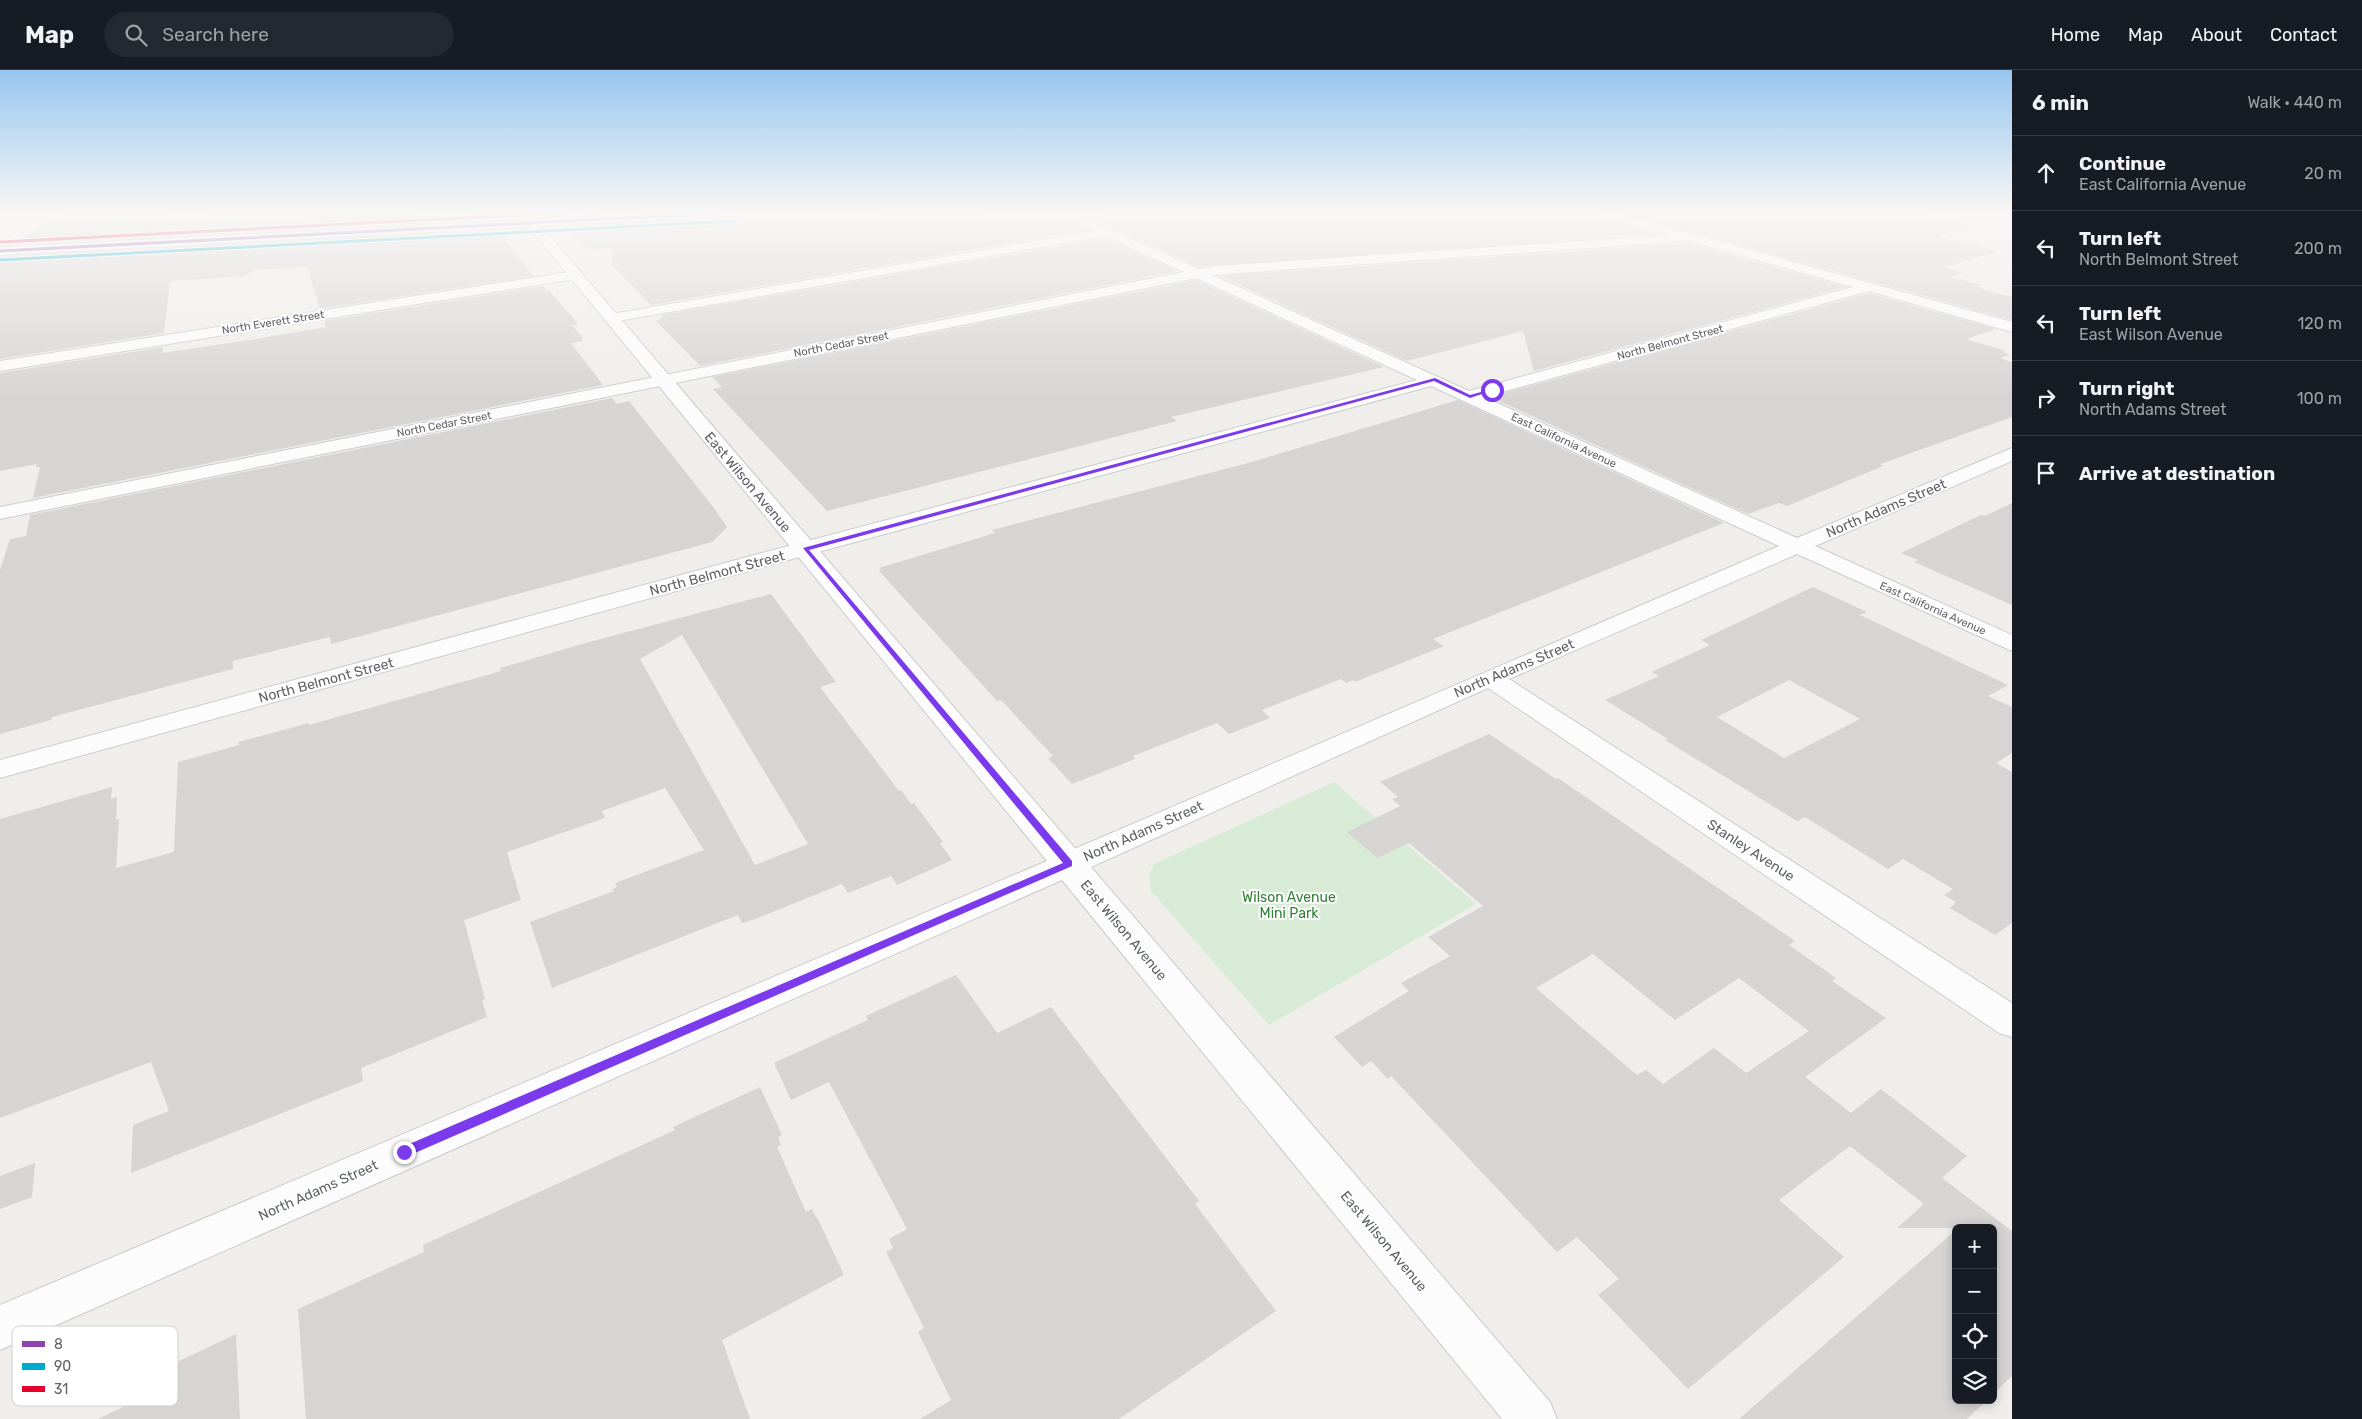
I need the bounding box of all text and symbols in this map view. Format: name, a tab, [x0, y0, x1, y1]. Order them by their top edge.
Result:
search box	[104, 12, 454, 57]
text: Map	[25, 21, 74, 49]
icon: search	[122, 21, 150, 49]
text: Search here	[162, 23, 269, 46]
text: Home	[2051, 24, 2100, 46]
text: Map	[2128, 24, 2163, 46]
text: About	[2191, 24, 2242, 46]
text: Contact	[2270, 24, 2337, 46]
text: 6 min	[2032, 90, 2089, 115]
text: Walk · 440 m	[2247, 93, 2342, 112]
text: Continue	[2079, 152, 2166, 175]
icon: ahead	[2032, 159, 2060, 187]
text: 20 m	[2304, 164, 2342, 183]
text: East California Avenue	[2079, 175, 2246, 194]
text: Turn left	[2079, 227, 2161, 250]
icon: left	[2032, 234, 2060, 262]
text: 200 m	[2294, 239, 2342, 258]
text: North Belmont Street	[2079, 250, 2238, 269]
text: Turn left	[2079, 302, 2161, 325]
street label: North Everett Street	[221, 308, 326, 337]
icon: left	[2032, 309, 2060, 337]
text: 120 m	[2297, 314, 2342, 333]
street label: North Belmont Street	[1616, 322, 1725, 363]
text: East Wilson Avenue	[2079, 325, 2223, 344]
street label: North Cedar Street	[793, 329, 890, 360]
text: Turn right	[2079, 377, 2174, 400]
route start	[1481, 379, 1504, 402]
icon: right	[2032, 384, 2060, 412]
text: 100 m	[2297, 389, 2342, 408]
text: North Adams Street	[2079, 400, 2226, 419]
street label: North Cedar Street	[396, 409, 493, 440]
street label: East California Avenue	[1509, 410, 1619, 471]
street label: East Wilson Avenue	[701, 429, 795, 536]
icon: arrive	[2032, 459, 2060, 487]
text: Arrive at destination	[2079, 462, 2275, 485]
street label: North Adams Street	[1824, 475, 1949, 541]
street label: North Belmont Street	[648, 547, 787, 600]
street label: East California Avenue	[1878, 579, 1988, 638]
street label: North Adams Street	[1452, 635, 1577, 701]
street label: North Belmont Street	[257, 654, 396, 707]
street label: North Adams Street	[1081, 797, 1206, 865]
street label: Stanley Avenue	[1704, 816, 1798, 885]
street label: East Wilson Avenue	[1077, 877, 1171, 984]
park label: Wilson Avenue Mini Park	[1242, 889, 1336, 922]
route end	[393, 1141, 416, 1164]
street label: North Adams Street	[256, 1156, 381, 1224]
street label: East Wilson Avenue	[1337, 1188, 1431, 1295]
map controls	[1952, 1224, 1997, 1404]
button: +	[1952, 1224, 1997, 1269]
button: −	[1952, 1269, 1997, 1314]
button: locate	[1952, 1314, 1997, 1359]
legend	[12, 1326, 178, 1406]
text: 8	[54, 1336, 63, 1353]
text: 90	[54, 1358, 71, 1375]
button: layers	[1952, 1359, 1997, 1404]
text: 31	[54, 1381, 68, 1398]

